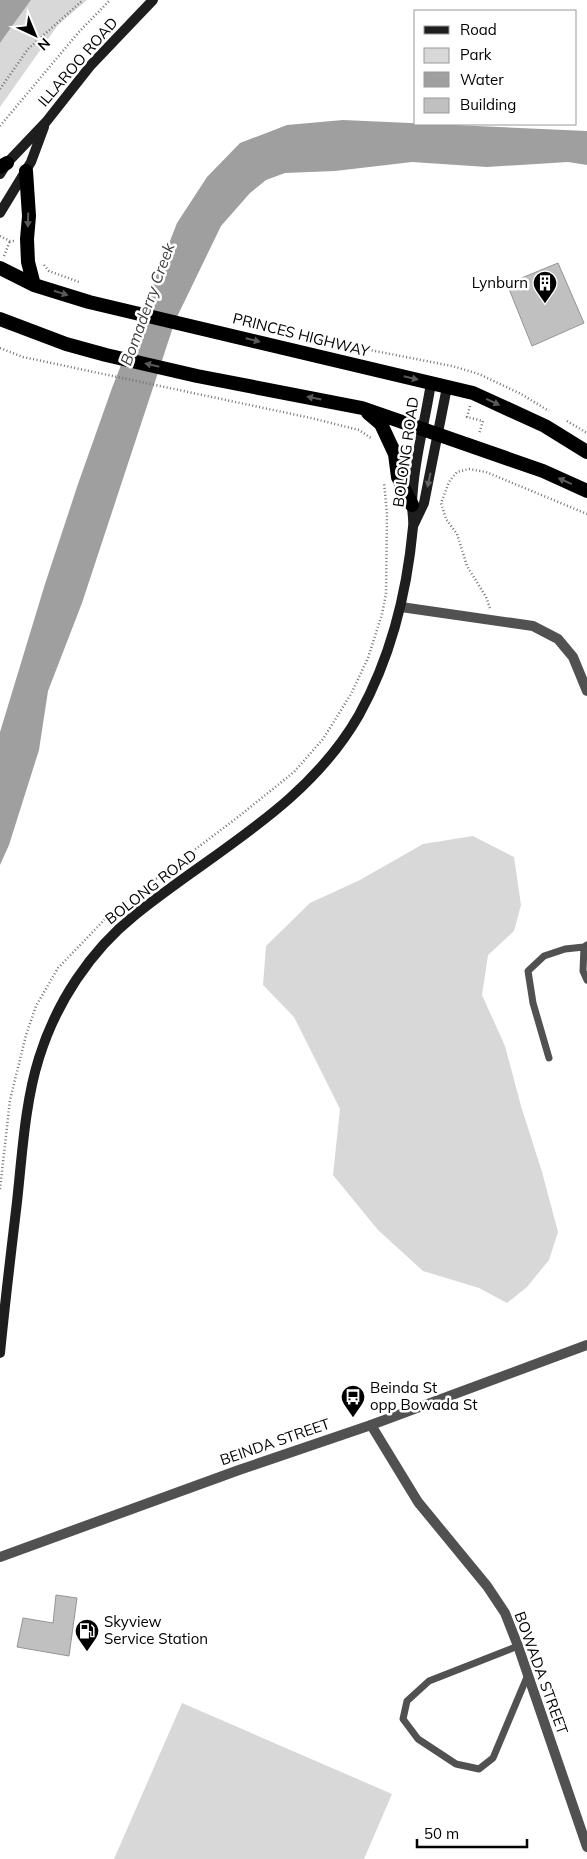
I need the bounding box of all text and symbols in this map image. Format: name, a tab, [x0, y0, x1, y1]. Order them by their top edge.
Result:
north arrow	[10, 10, 60, 60]
legend	[414, 10, 577, 125]
street label: ILLAROO ROAD	[34, 13, 122, 110]
text: Road	[460, 20, 497, 39]
text: N	[34, 34, 54, 54]
text: Park	[460, 45, 492, 64]
text: Water	[460, 70, 504, 89]
text: Building	[460, 95, 516, 114]
one-way arrow	[24, 212, 32, 228]
water label: Bomaderry Creek	[116, 239, 179, 368]
building icon: Lynburn	[532, 270, 558, 304]
place label: Lynburn	[472, 273, 528, 292]
one-way arrow	[53, 290, 68, 298]
street label: PRINCES HIGHWAY	[231, 308, 372, 361]
one-way arrow	[246, 336, 261, 344]
one-way arrow	[144, 361, 159, 369]
one-way arrow	[404, 374, 419, 382]
one-way arrow	[305, 394, 321, 402]
street label: BOLONG ROAD	[388, 396, 423, 508]
one-way arrow	[486, 399, 500, 407]
one-way arrow	[425, 473, 433, 488]
one-way arrow	[558, 477, 572, 485]
street label: BOLONG ROAD	[101, 845, 200, 928]
place label: Beinda St opp Bowada St	[370, 1378, 478, 1414]
bus stop icon: Beinda St opp Bowada St	[340, 1384, 366, 1418]
street label: BEINDA STREET	[217, 1414, 332, 1469]
street label: BOWADA STREET	[510, 1609, 573, 1737]
place label: Skyview Service Station	[104, 1612, 208, 1648]
fuel station icon: Skyview Service Station	[74, 1618, 100, 1652]
scale bar	[417, 1816, 527, 1848]
text: 50 m	[424, 1824, 459, 1843]

